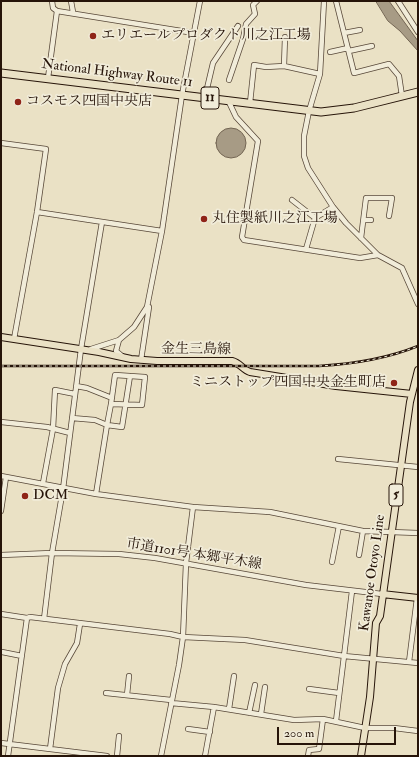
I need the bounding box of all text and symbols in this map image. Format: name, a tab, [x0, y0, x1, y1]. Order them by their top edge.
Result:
place label: エリエールプロダクト川之江工場	[101, 28, 311, 44]
marker: エリエールプロダクト川之江工場	[88, 31, 98, 41]
street label: National Highway Route 11	[40, 56, 194, 92]
road number: 11	[201, 87, 219, 109]
place label: コスモス四国中央店	[26, 94, 152, 110]
marker: コスモス四国中央店	[13, 97, 23, 107]
place label: 丸住製紙川之江工場	[212, 211, 338, 227]
marker: 丸住製紙川之江工場	[199, 214, 209, 224]
street label: 金生三島線	[161, 341, 231, 359]
place label: ミニストップ四国中央金生町店	[190, 375, 386, 391]
marker: ミニストップ四国中央金生町店	[389, 378, 399, 388]
road number: 5	[389, 484, 403, 506]
place label: DCM	[33, 488, 68, 504]
marker: DCM	[20, 491, 30, 501]
street label: Kawanoe Otoyo Line	[356, 514, 390, 632]
street label: 市道1101号 本郷平木線	[125, 536, 263, 574]
scale bar	[279, 719, 398, 745]
text: 200 m	[284, 726, 314, 741]

